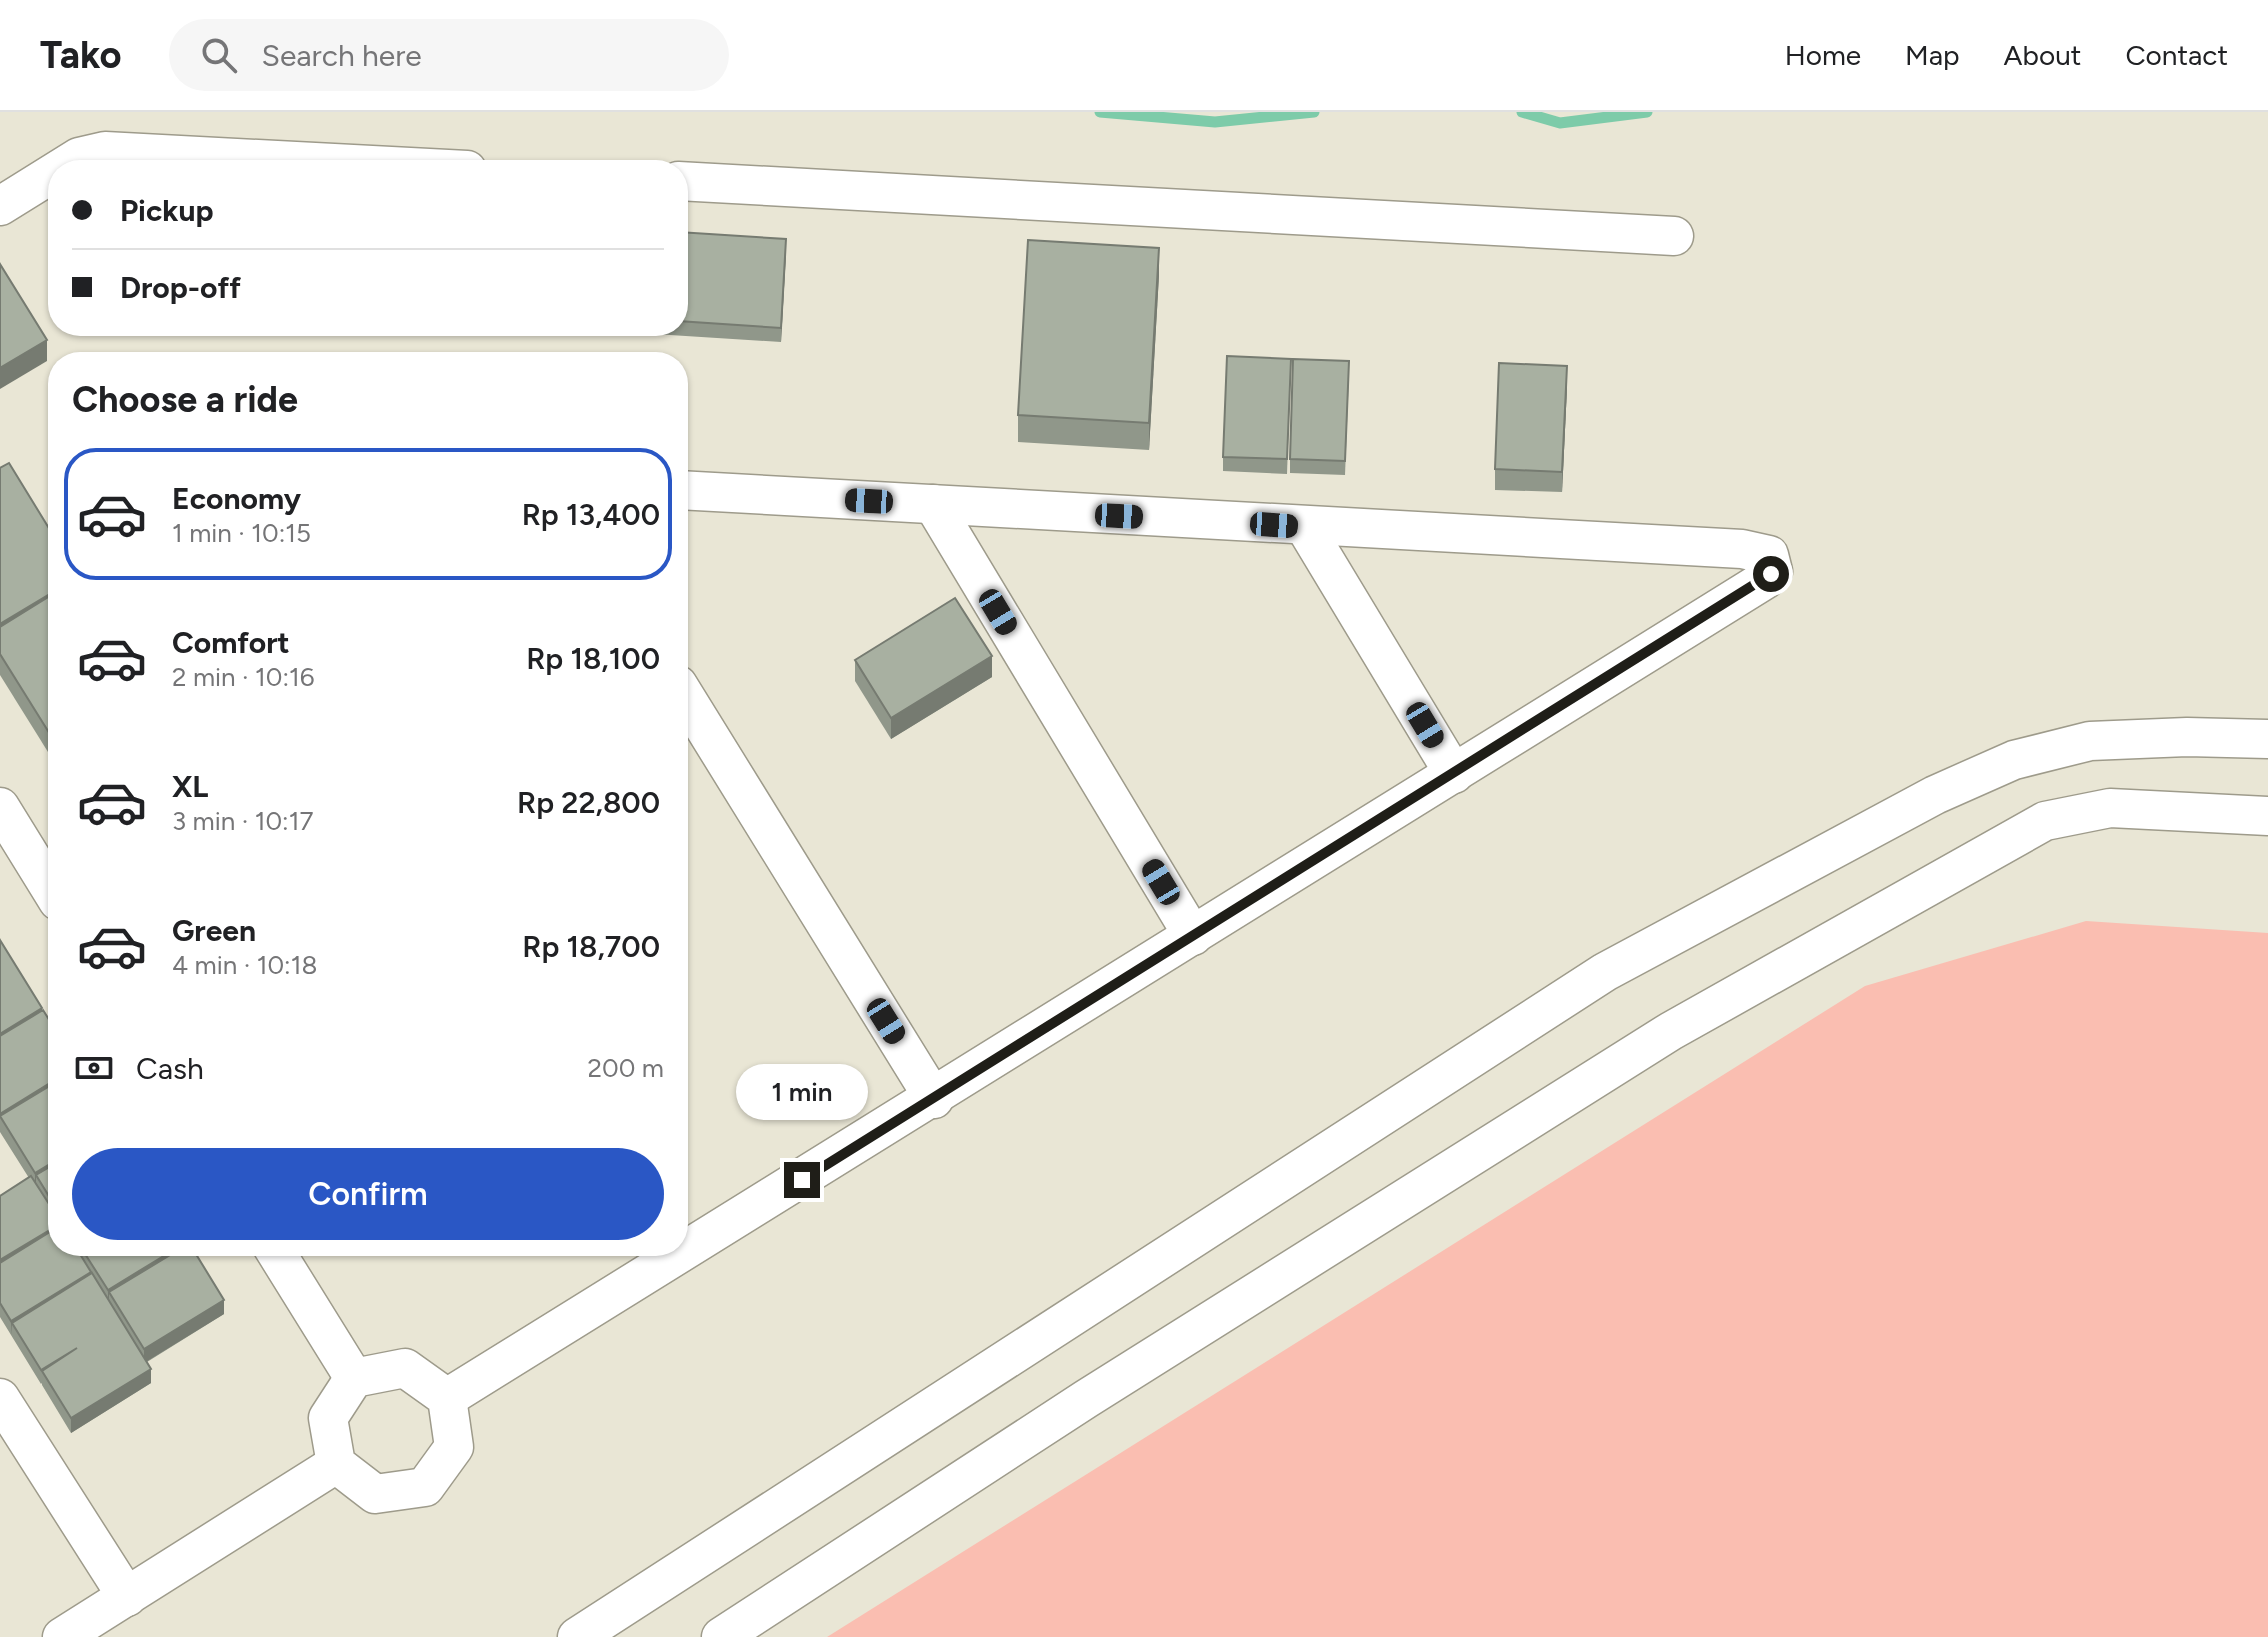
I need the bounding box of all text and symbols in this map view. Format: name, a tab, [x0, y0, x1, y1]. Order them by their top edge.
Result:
search box	[169, 19, 729, 91]
text: Tako	[40, 32, 121, 78]
icon: search	[197, 33, 241, 77]
text: Search here	[261, 37, 422, 74]
text: Home	[1785, 38, 1861, 72]
text: Map	[1905, 38, 1960, 72]
text: About	[2004, 38, 2081, 72]
text: Contact	[2125, 38, 2228, 72]
text: Pickup	[120, 192, 214, 229]
text: Drop-off	[120, 269, 241, 306]
text: Choose a ride	[72, 378, 298, 421]
icon: car	[76, 478, 148, 550]
text: Economy	[172, 480, 301, 517]
car	[844, 488, 894, 514]
text: Rp 13,400	[522, 496, 660, 533]
car	[1094, 503, 1144, 529]
car	[1249, 511, 1299, 539]
text: 1 min · 10:15	[172, 517, 311, 549]
route start	[1753, 556, 1789, 592]
car	[975, 585, 1021, 639]
icon: car	[76, 622, 148, 694]
text: Comfort	[172, 624, 290, 661]
text: Rp 18,100	[526, 640, 660, 677]
text: 2 min · 10:16	[172, 661, 315, 693]
car	[1402, 698, 1448, 752]
icon: car	[76, 766, 148, 838]
text: XL	[172, 768, 208, 805]
text: Rp 22,800	[517, 784, 660, 821]
text: 3 min · 10:17	[172, 805, 313, 837]
car	[1138, 855, 1184, 909]
icon: car	[76, 910, 148, 982]
text: Green	[172, 912, 256, 949]
text: Rp 18,700	[522, 928, 660, 965]
text: 4 min · 10:18	[172, 949, 317, 981]
car	[863, 994, 909, 1048]
icon: cash	[72, 1046, 116, 1090]
text: Cash	[136, 1050, 204, 1087]
text: 200 m	[588, 1052, 664, 1084]
callout: 1 min	[736, 1064, 868, 1120]
text: 1 min	[772, 1076, 832, 1108]
button: Confirm	[72, 1148, 664, 1240]
route end	[784, 1162, 820, 1198]

